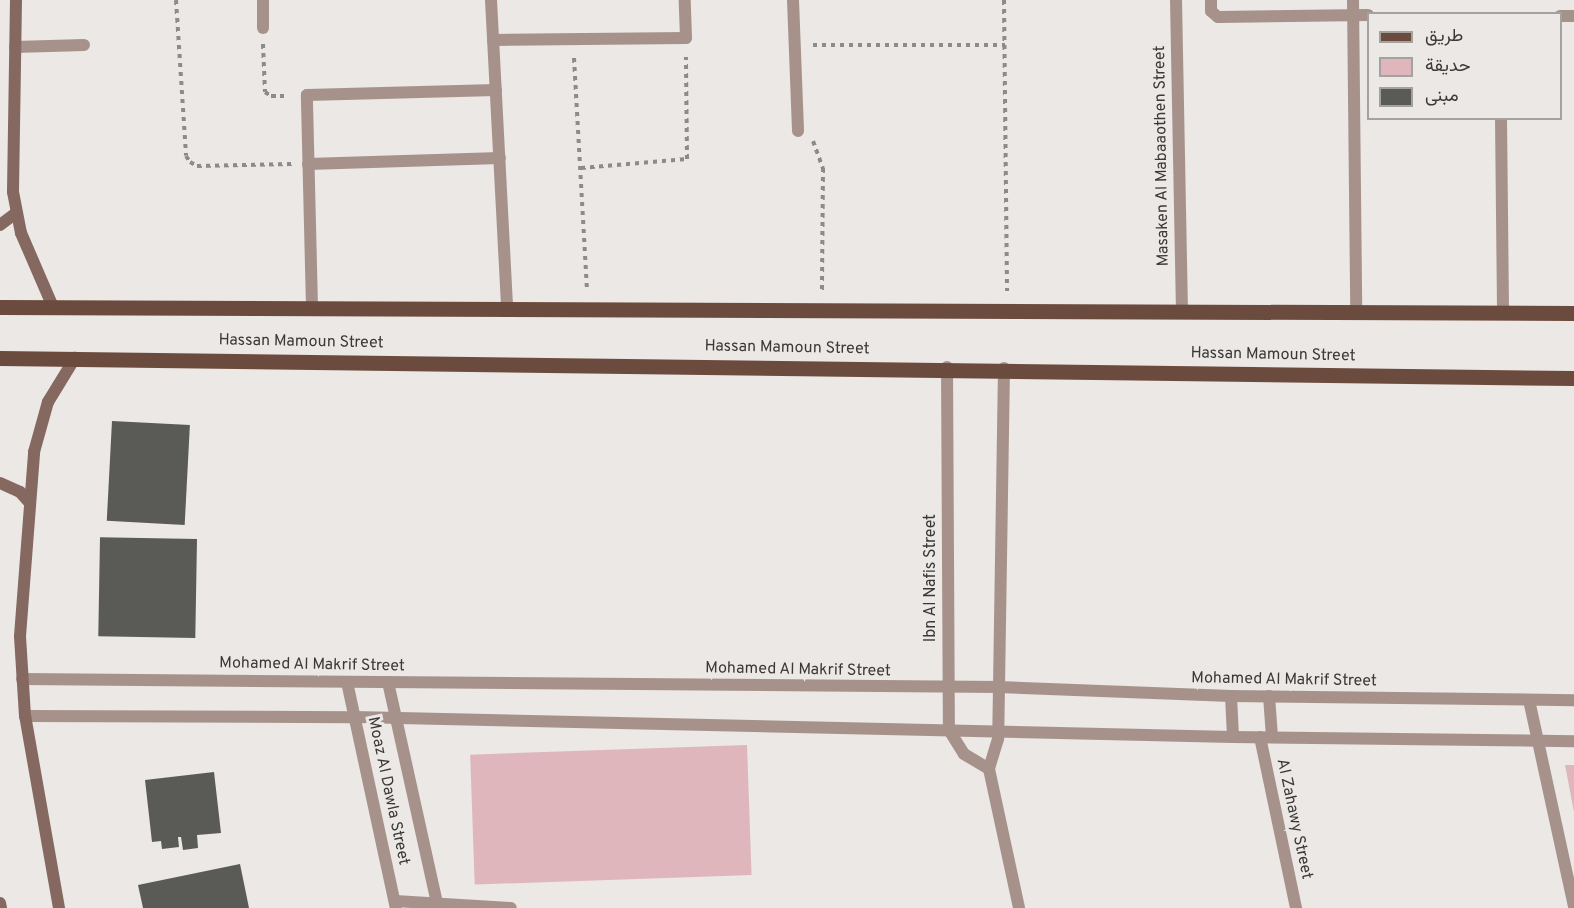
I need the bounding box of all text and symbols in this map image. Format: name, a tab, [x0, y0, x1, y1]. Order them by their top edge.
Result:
legend	[1367, 12, 1562, 120]
text: طريق	[1425, 25, 1463, 48]
street label: Masaken Al Mabaaothen Street	[1150, 45, 1174, 267]
text: حديقة	[1425, 55, 1471, 78]
text: مبنى	[1425, 85, 1459, 108]
street label: Hassan Mamoun Street	[218, 331, 384, 353]
street label: Hassan Mamoun Street	[704, 337, 870, 359]
street label: Hassan Mamoun Street	[1190, 344, 1356, 366]
street label: Ibn Al Nafis Street	[921, 514, 941, 642]
street label: Mohamed Al Makrif Street	[219, 654, 405, 676]
street label: Mohamed Al Makrif Street	[705, 659, 891, 681]
street label: Mohamed Al Makrif Street	[1191, 669, 1377, 691]
street label: Moaz Al Dawla Street	[363, 715, 413, 867]
street label: Al Zahawy Street	[1272, 757, 1316, 881]

